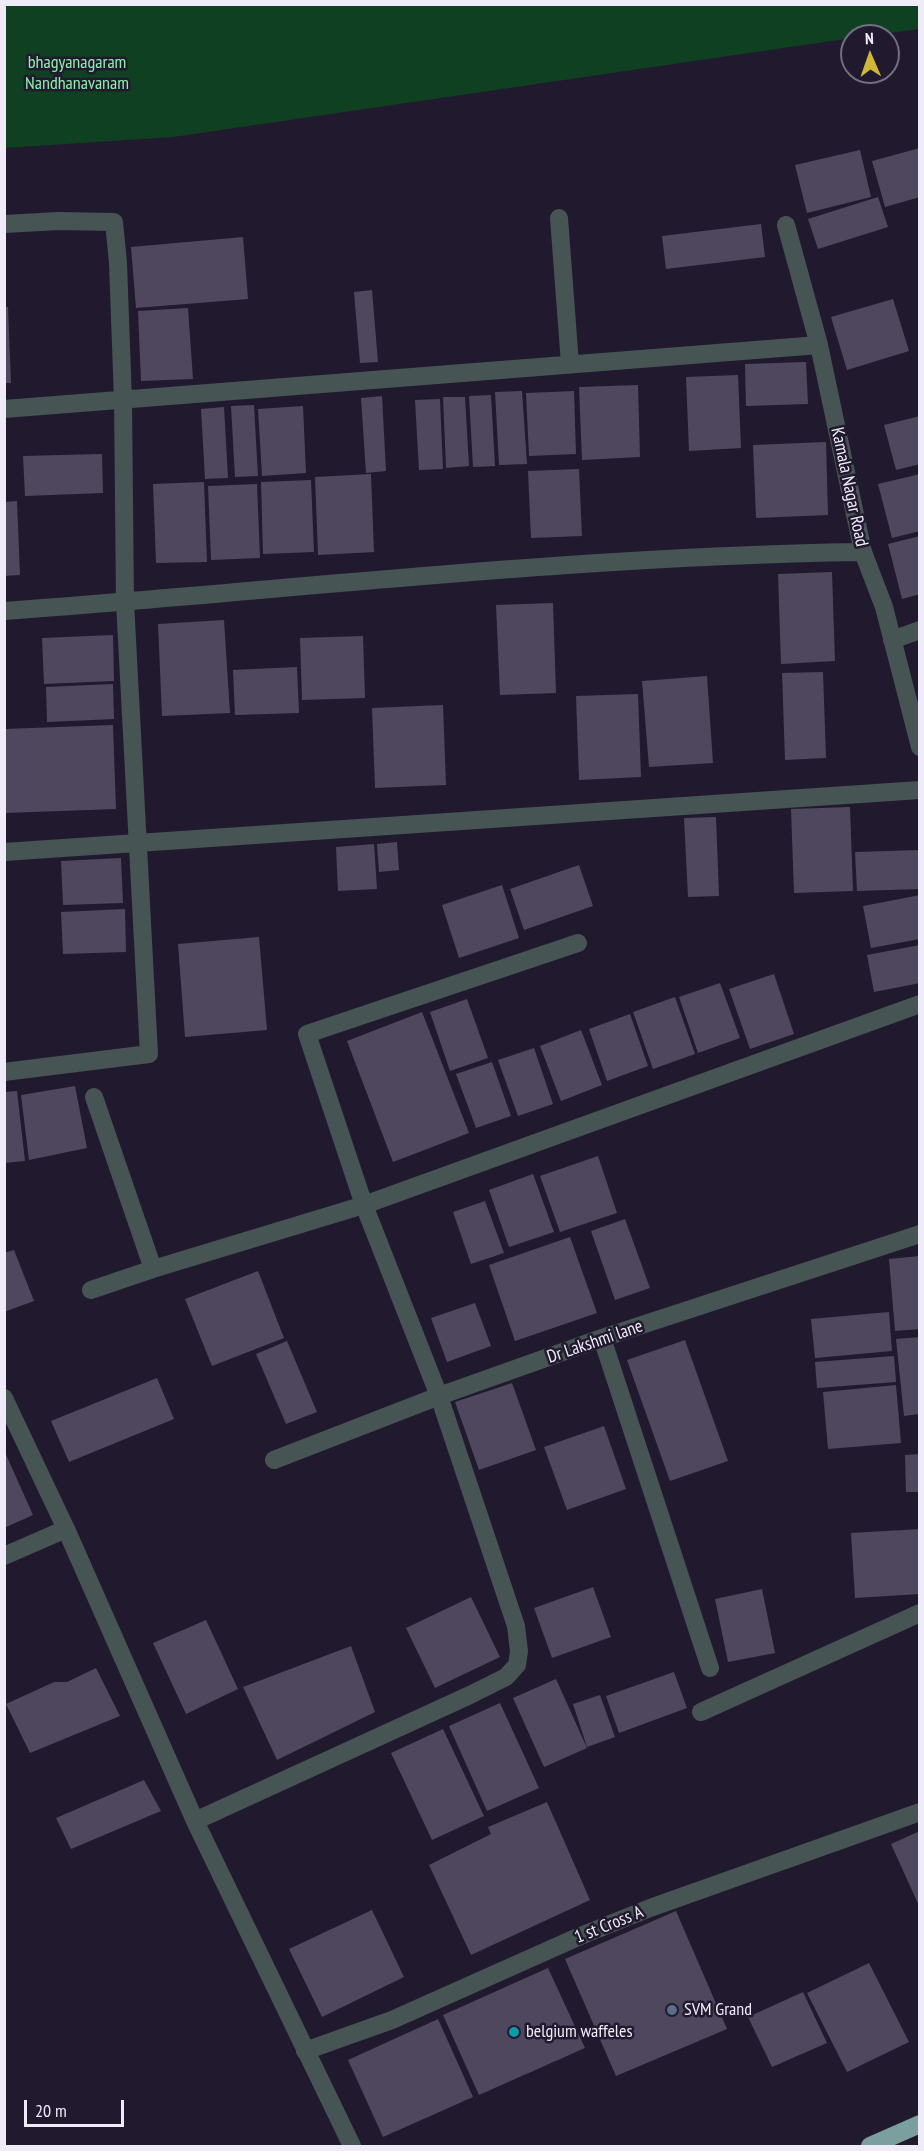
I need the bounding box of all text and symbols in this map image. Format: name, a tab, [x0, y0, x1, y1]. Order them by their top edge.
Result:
north arrow	[840, 24, 900, 84]
text: N	[865, 28, 874, 48]
park label: bhagyanagaram Nandhanavanam	[25, 52, 129, 94]
street label: Kamala Nagar Road	[826, 426, 872, 548]
street label: Dr Lakshmi lane	[544, 1316, 646, 1368]
street label: 1 st Cross A	[572, 1902, 646, 1948]
place label: SVM Grand	[684, 1999, 752, 2021]
marker: SVM Grand	[665, 2003, 679, 2017]
place label: belgium waffeles	[526, 2021, 633, 2043]
marker: belgium waffeles	[507, 2025, 521, 2039]
scale bar	[27, 2088, 128, 2126]
text: 20 m	[35, 2099, 67, 2122]

